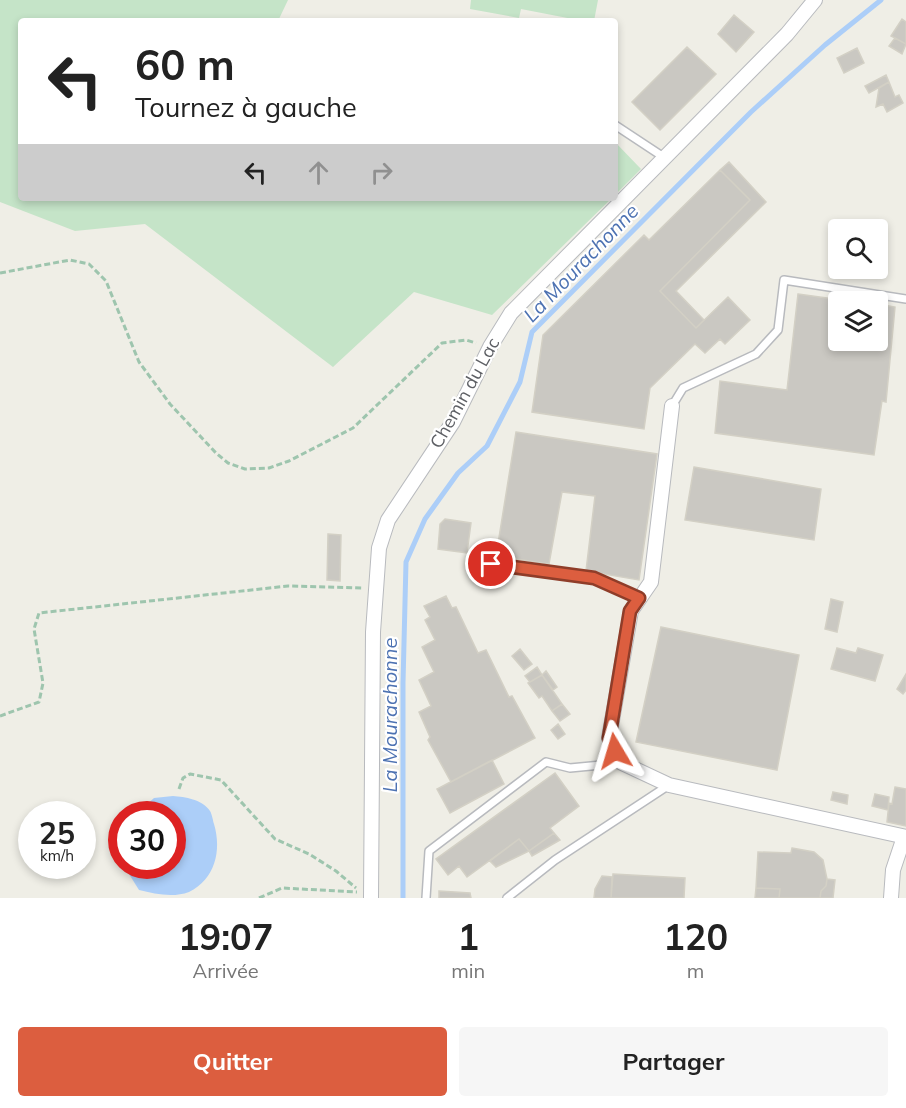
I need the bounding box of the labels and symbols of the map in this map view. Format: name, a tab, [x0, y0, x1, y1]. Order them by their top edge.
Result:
water label: La Mourachonne	[518, 198, 643, 327]
street label: Chemin du Lac	[425, 333, 505, 452]
pin	[465, 538, 516, 589]
water label: La Mourachonne	[377, 638, 402, 792]
position arrow	[583, 719, 647, 783]
speed limit sign: 30	[108, 801, 186, 879]

